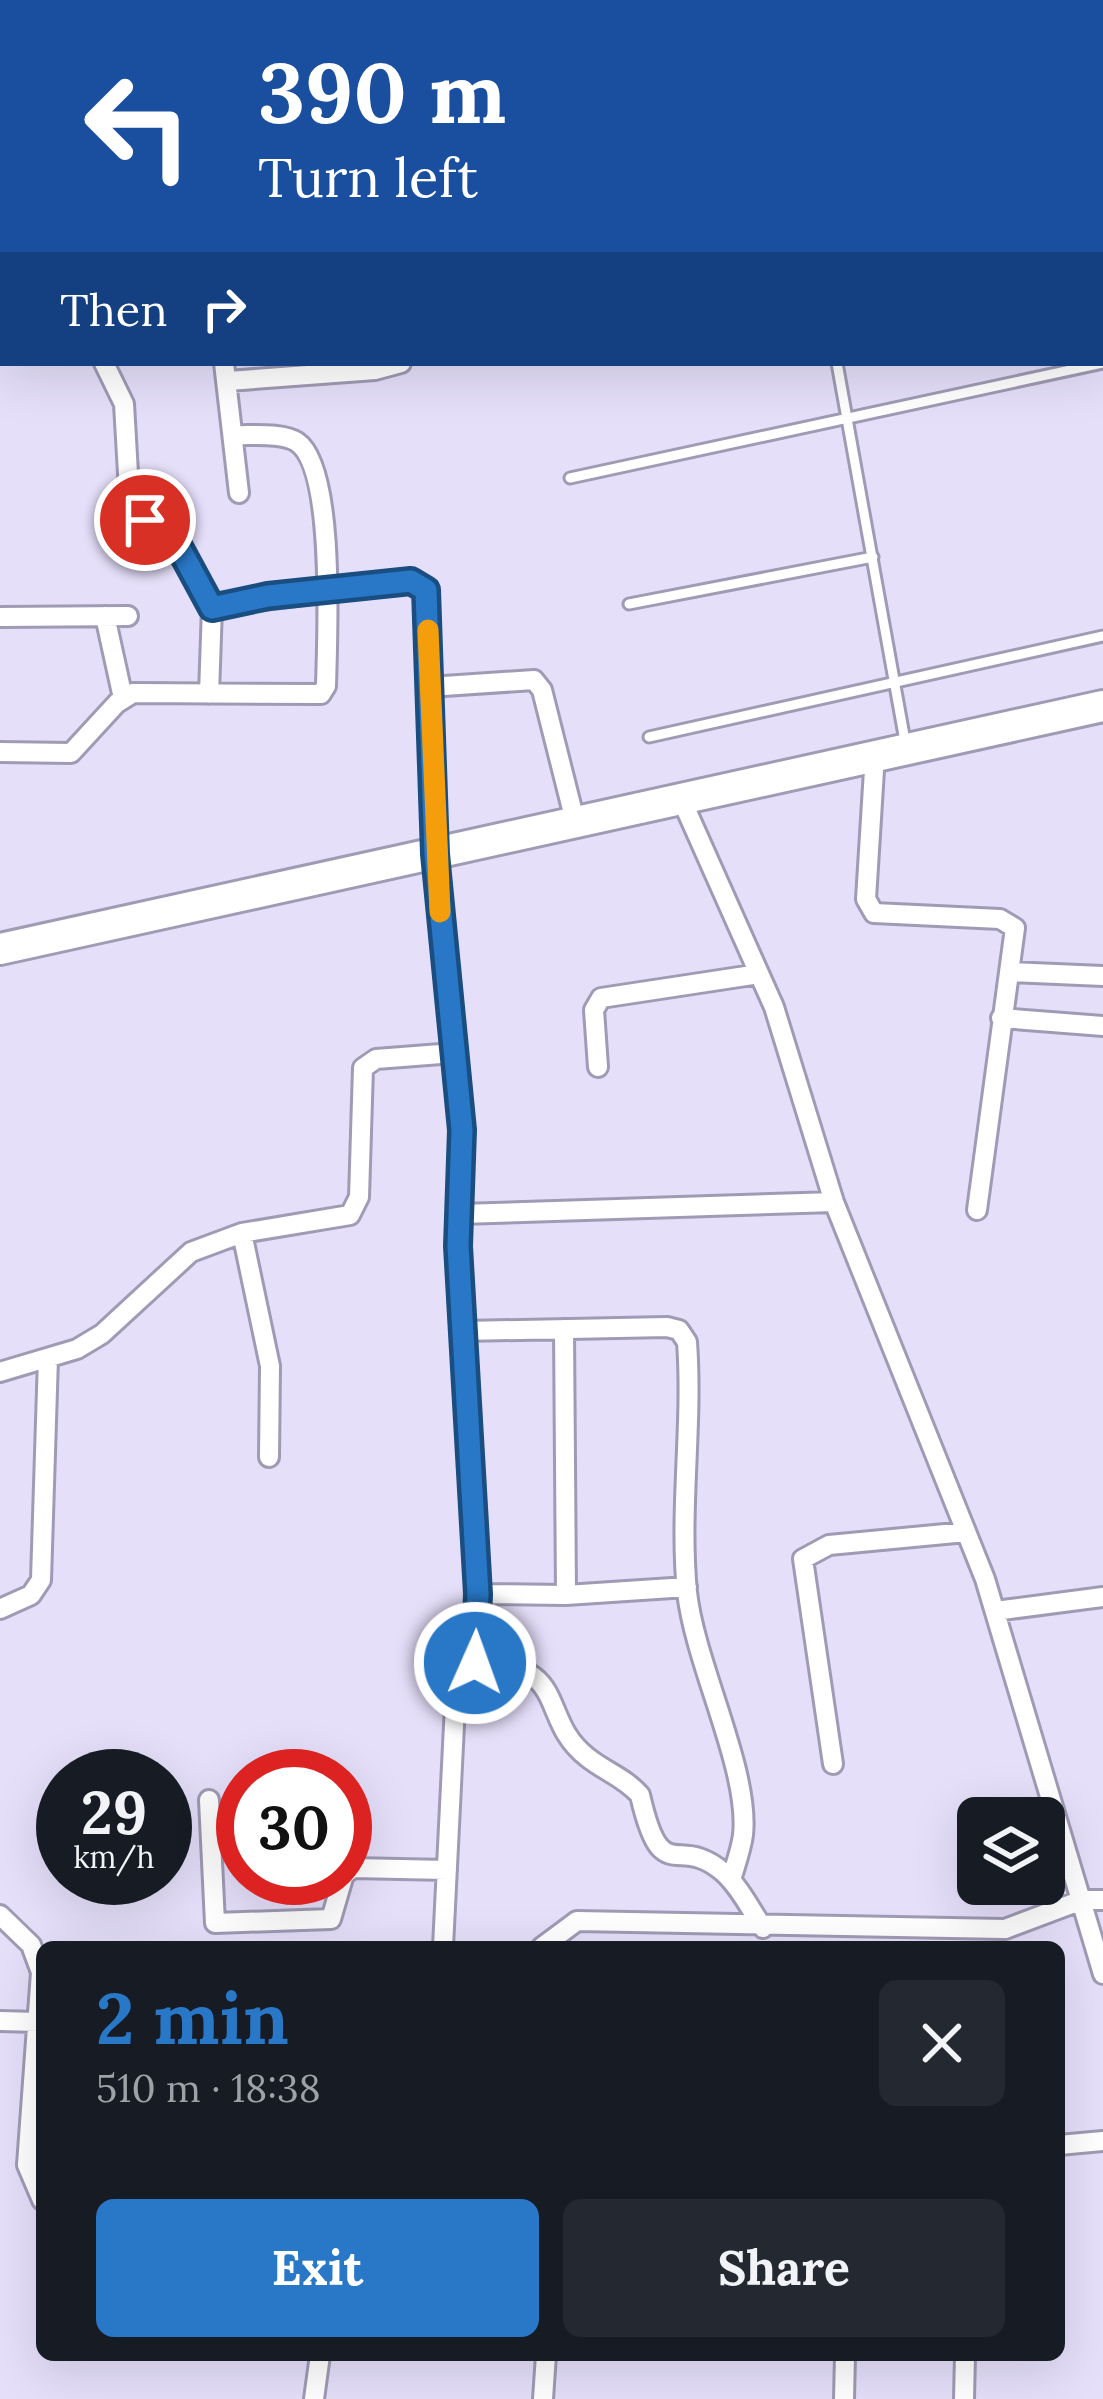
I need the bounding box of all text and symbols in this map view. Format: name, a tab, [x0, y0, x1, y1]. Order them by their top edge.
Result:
text: 390 m	[258, 38, 506, 146]
icon: left	[60, 48, 216, 204]
text: Turn left	[258, 143, 478, 212]
icon: right	[191, 276, 257, 342]
text: Then	[60, 281, 167, 338]
pin	[94, 469, 196, 571]
icon: arrive	[112, 487, 178, 553]
position arrow	[412, 1600, 538, 1726]
speed limit sign: 30	[216, 1749, 372, 1905]
text: 29	[81, 1774, 147, 1850]
map controls	[957, 1797, 1065, 1905]
button: layers	[957, 1797, 1065, 1905]
text: km/h	[73, 1838, 155, 1876]
text: 2 min	[96, 1972, 289, 2064]
button: close	[879, 1980, 1005, 2106]
text: 510 m · 18:38	[96, 2063, 321, 2113]
button: Exit	[96, 2199, 539, 2337]
button: Share	[563, 2199, 1005, 2337]

